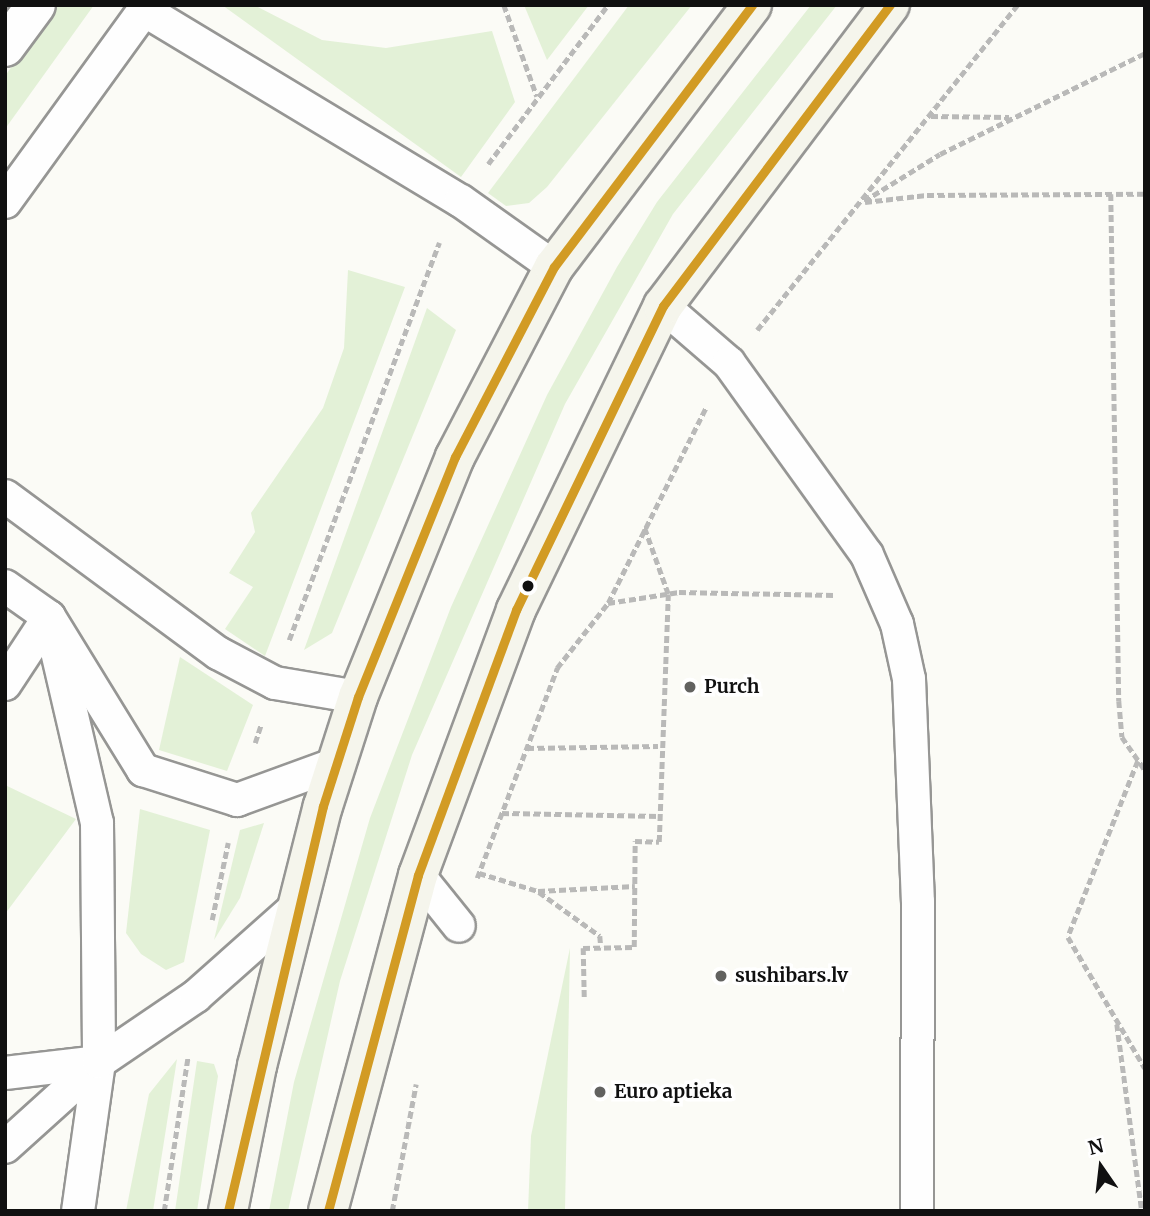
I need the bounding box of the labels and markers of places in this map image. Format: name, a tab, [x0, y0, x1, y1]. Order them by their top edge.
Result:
unlabelled marker	[521, 579, 535, 593]
place label: Purch	[704, 676, 759, 698]
marker: Purch	[682, 679, 698, 695]
place label: sushibars.lv	[735, 965, 848, 987]
marker: sushibars.lv	[713, 968, 729, 984]
place label: Euro aptieka	[614, 1081, 732, 1103]
marker: Euro aptieka	[592, 1084, 608, 1100]

